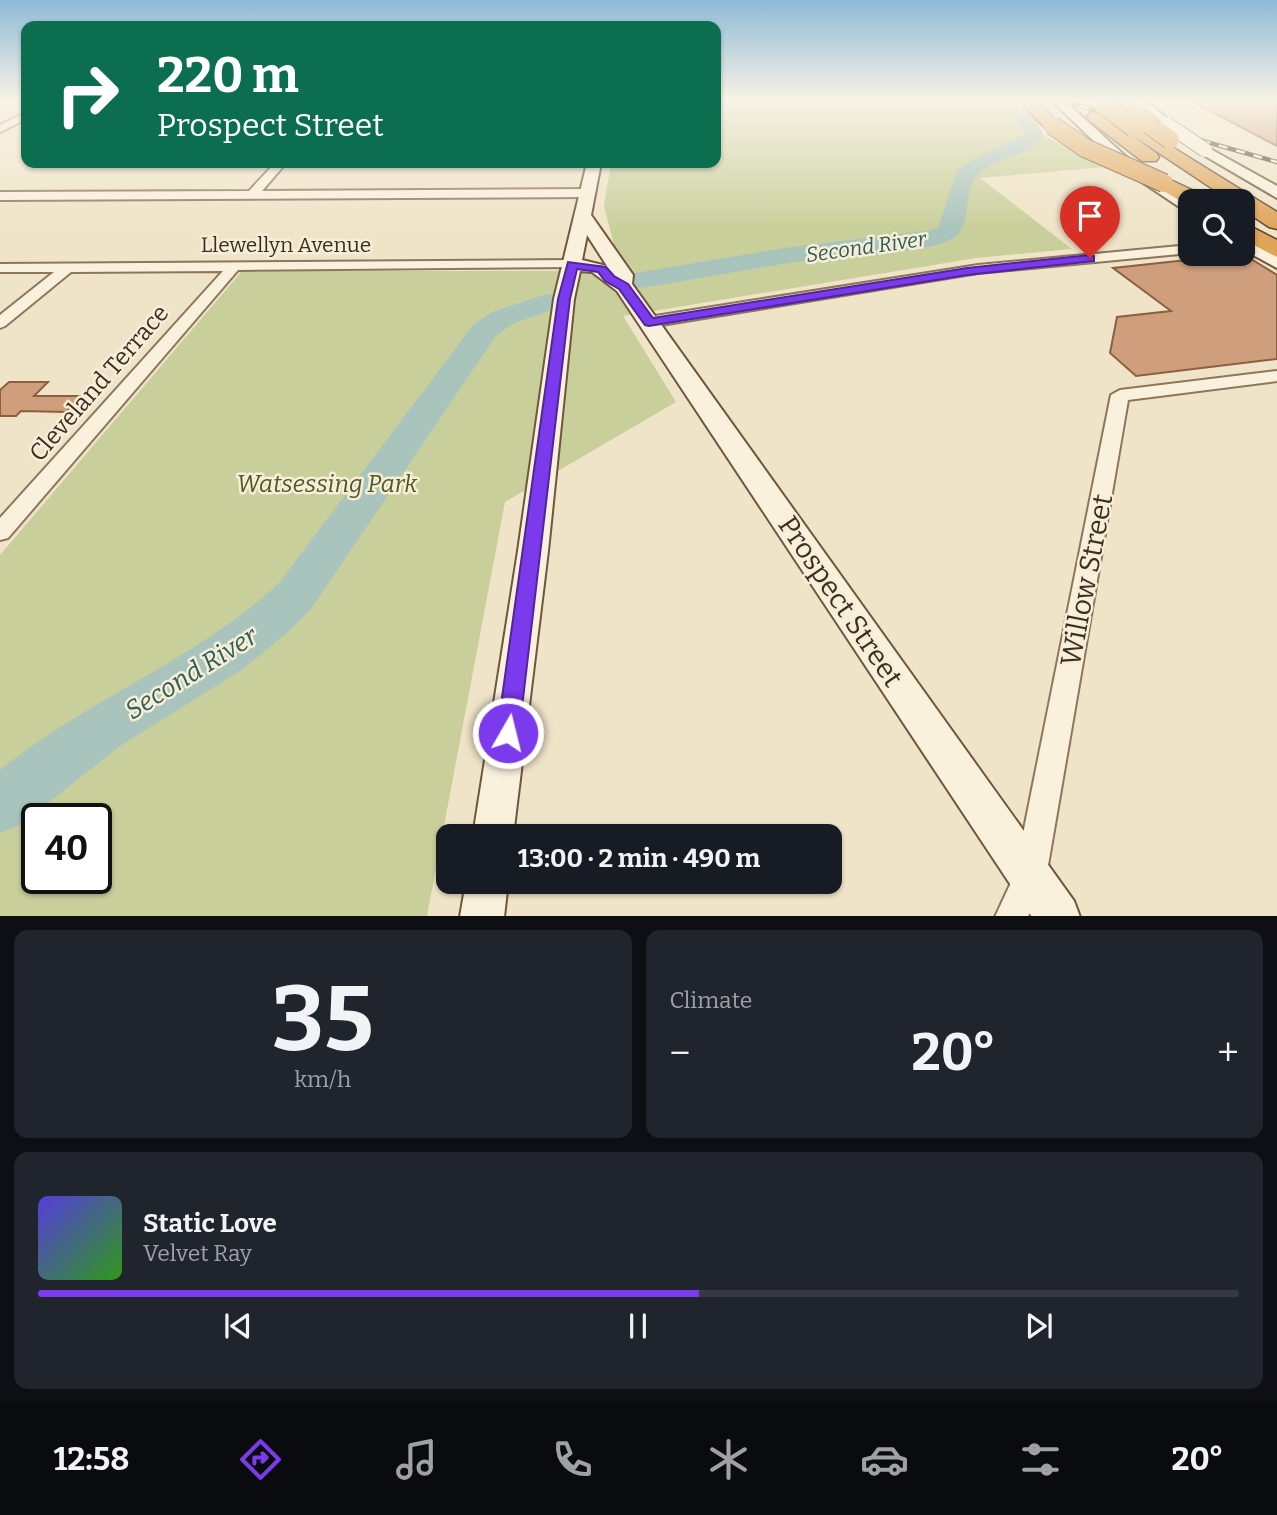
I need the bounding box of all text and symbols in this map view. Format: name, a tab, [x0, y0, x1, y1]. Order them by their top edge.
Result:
text: 220 m	[157, 46, 299, 105]
icon: right	[42, 49, 133, 140]
text: Prospect Street	[157, 106, 384, 144]
pin	[1060, 186, 1120, 258]
map controls	[1178, 189, 1255, 266]
button: search	[1178, 189, 1255, 266]
icon: arrive	[1071, 197, 1109, 235]
water label: Second River	[804, 226, 929, 268]
street label: Llewellyn Avenue	[201, 232, 371, 258]
street label: Cleveland Terrace	[24, 299, 174, 467]
park label: Watsessing Park	[237, 470, 418, 498]
street label: Willow Street	[1054, 491, 1119, 669]
street label: Prospect Street	[771, 510, 910, 693]
water label: Second River	[120, 620, 264, 726]
position arrow	[471, 696, 545, 770]
speed limit sign: 40	[21, 803, 112, 894]
text: 13:00 · 2 min · 490 m	[518, 843, 760, 874]
text: 35	[272, 965, 374, 1074]
text: Climate	[670, 986, 752, 1014]
text: 20°	[912, 1021, 996, 1084]
text: −	[670, 1030, 690, 1076]
text: +	[1217, 1030, 1239, 1076]
text: km/h	[294, 1065, 351, 1093]
text: Static Love	[143, 1208, 277, 1239]
text: Velvet Ray	[143, 1239, 252, 1267]
icon: previous	[219, 1307, 257, 1345]
icon: pause	[619, 1307, 657, 1345]
icon: next	[1020, 1307, 1058, 1345]
icon: directions	[236, 1435, 285, 1484]
icon: music	[392, 1435, 441, 1484]
icon: phone	[548, 1435, 597, 1484]
icon: climate	[704, 1435, 753, 1484]
icon: car	[860, 1435, 909, 1484]
icon: filters	[1016, 1435, 1065, 1484]
text: 12:58	[53, 1440, 130, 1478]
text: 20°	[1171, 1440, 1224, 1478]

